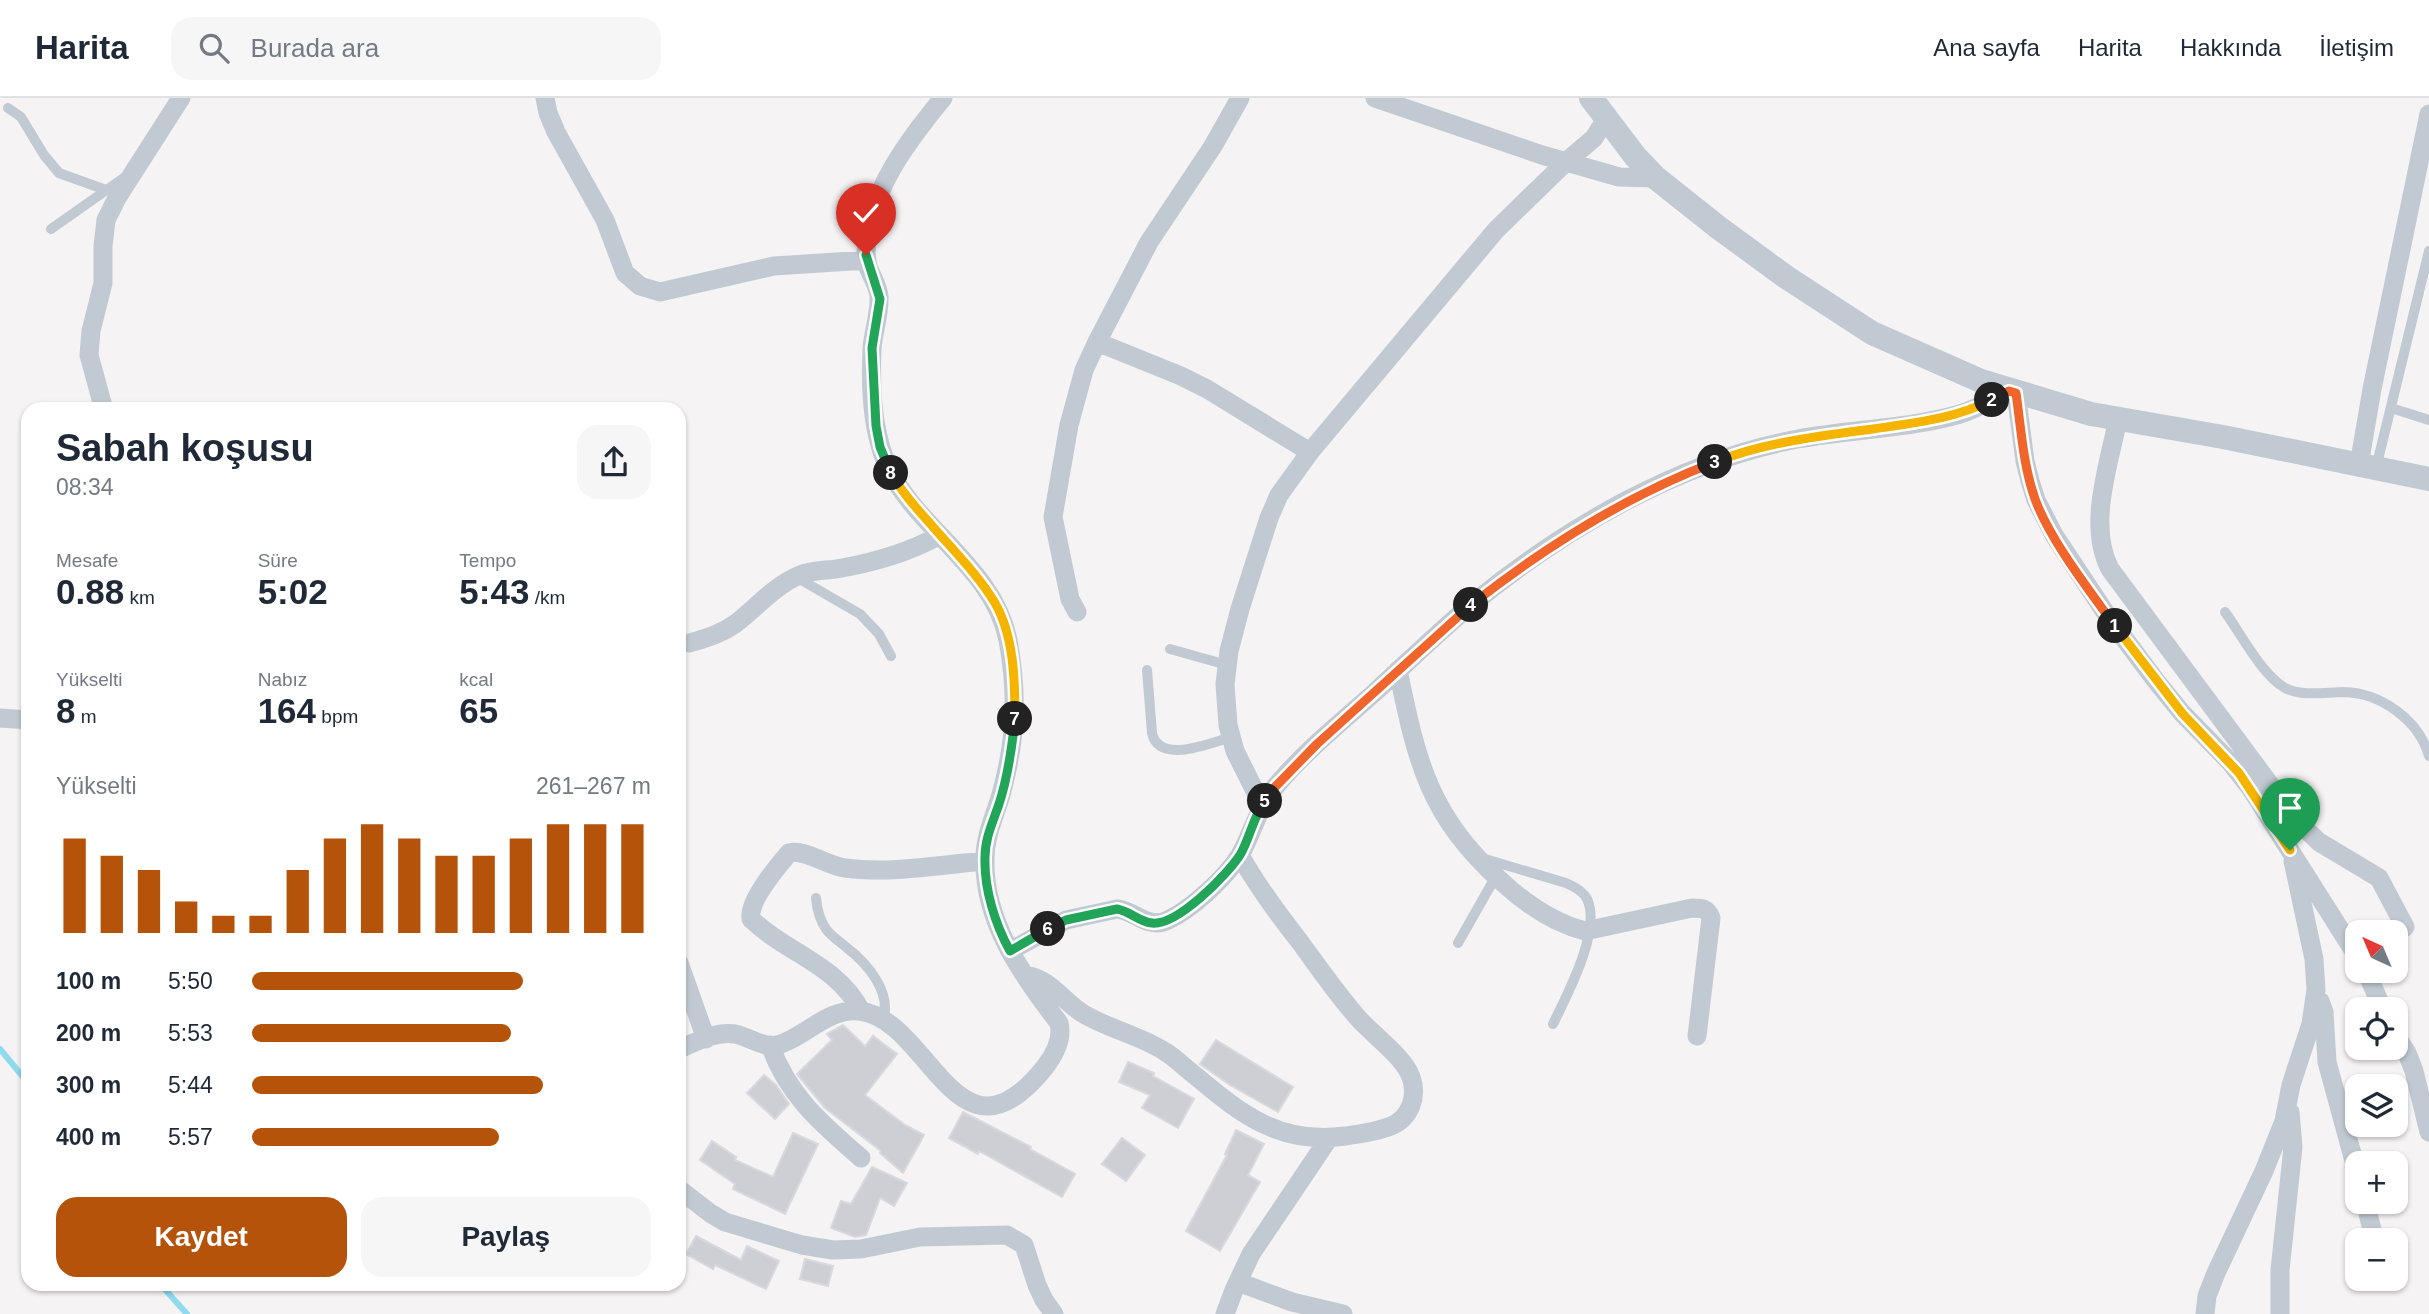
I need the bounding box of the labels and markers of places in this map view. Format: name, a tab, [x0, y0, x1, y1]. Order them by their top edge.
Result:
pin	[836, 183, 896, 255]
pin: 2	[1974, 382, 2010, 418]
pin: 3	[1698, 444, 1732, 480]
pin: 8	[874, 456, 908, 490]
pin: 4	[1454, 588, 1488, 622]
pin: 1	[2098, 608, 2132, 644]
pin: 7	[998, 702, 1032, 736]
pin	[2260, 778, 2320, 850]
pin: 5	[1248, 784, 1282, 818]
pin: 6	[1030, 912, 1066, 946]

